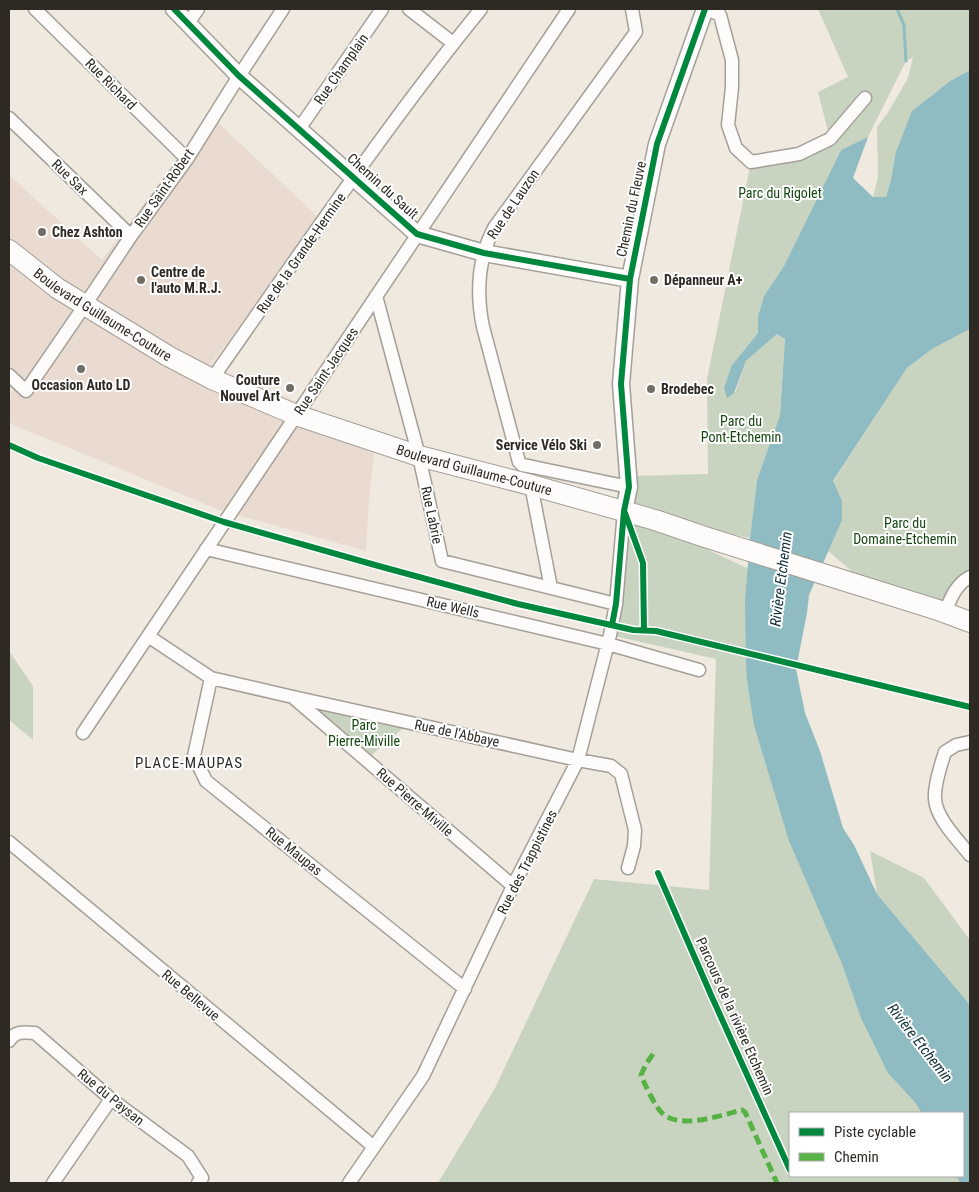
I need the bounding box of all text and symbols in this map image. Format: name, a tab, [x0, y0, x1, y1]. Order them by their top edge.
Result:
street label: Rue Champlain	[311, 31, 371, 107]
street label: Rue Richard	[82, 55, 140, 113]
street label: Rue Saint-Robert	[131, 146, 197, 230]
street label: Chemin du Sault	[344, 150, 422, 222]
street label: Rue Sax	[49, 156, 91, 198]
street label: Chemin du Fleuve	[613, 159, 649, 258]
street label: Rue de Lauzon	[484, 166, 542, 242]
park label: Parc du Rigolet	[738, 185, 822, 201]
street label: Rue de la Grande-Hermine	[253, 189, 349, 316]
place label: Chez Ashton	[52, 224, 123, 240]
marker: Chez Ashton	[36, 226, 48, 238]
place label: Centre de l'auto M.R.J.	[151, 264, 222, 296]
street label: Boulevard Guillaume-Couture	[31, 265, 175, 364]
place label: Dépanneur A+	[664, 272, 743, 288]
marker: Centre de l'auto M.R.J.	[135, 274, 147, 286]
marker: Dépanneur A+	[648, 274, 660, 286]
street label: Rue Saint-Jacques	[291, 324, 361, 418]
marker: Occasion Auto LD	[75, 363, 87, 375]
place label: Couture Nouvel Art	[220, 372, 280, 404]
place label: Occasion Auto LD	[32, 377, 131, 393]
place label: Brodebec	[661, 381, 714, 397]
marker: Couture Nouvel Art	[284, 382, 296, 394]
marker: Brodebec	[645, 383, 657, 395]
park label: Parc du Pont-Etchemin	[701, 413, 781, 445]
place label: Service Vélo Ski	[496, 437, 587, 453]
marker: Service Vélo Ski	[591, 439, 603, 451]
street label: Boulevard Guillaume-Couture	[394, 441, 554, 499]
street label: Rue Labrie	[418, 485, 446, 546]
park label: Parc du Domaine-Etchemin	[853, 515, 957, 547]
water label: Rivière Etchemin	[766, 531, 796, 627]
street label: Rue Wells	[425, 593, 481, 621]
street label: Rue de l'Abbaye	[413, 716, 501, 750]
park label: Parc Pierre-Miville	[328, 717, 400, 749]
district label: PLACE-MAUPAS	[135, 754, 243, 772]
street label: Rue Pierre-Miville	[374, 764, 457, 840]
street label: Rue des Trappistines	[494, 807, 560, 917]
street label: Rue Maupas	[263, 823, 325, 879]
street label: Parcours de la rivière Etchemin	[693, 935, 777, 1097]
street label: Rue Bellevue	[159, 966, 223, 1024]
water label: Rivière Etchemin	[884, 1000, 956, 1086]
street label: Rue du Paysan	[75, 1065, 147, 1129]
legend	[789, 1112, 964, 1177]
text: Piste cyclable	[834, 1123, 916, 1141]
text: Chemin	[834, 1148, 879, 1166]

